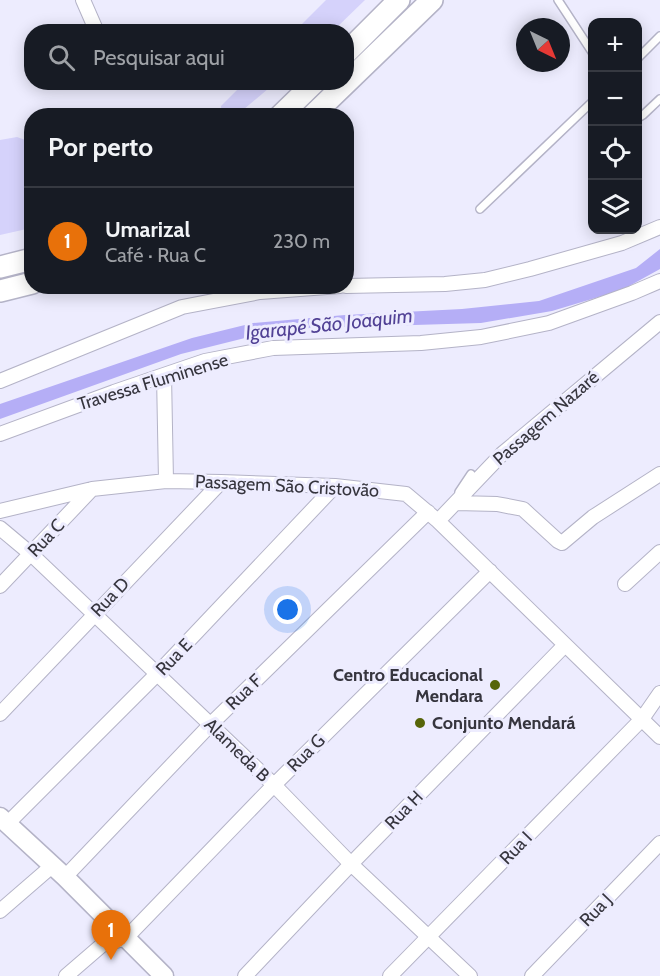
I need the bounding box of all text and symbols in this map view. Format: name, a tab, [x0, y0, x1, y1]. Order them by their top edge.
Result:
north arrow	[516, 18, 570, 72]
map controls	[588, 18, 642, 234]
button: +	[588, 18, 642, 72]
search box	[24, 24, 354, 90]
icon: search	[45, 41, 78, 74]
text: Pesquisar aqui	[93, 44, 225, 71]
button: −	[588, 72, 642, 126]
button: locate	[588, 126, 642, 180]
text: Por perto	[48, 131, 153, 163]
button: layers	[588, 180, 642, 234]
text: Umarizal	[105, 216, 190, 243]
text: 1	[64, 229, 71, 253]
text: 230 m	[273, 229, 330, 253]
text: Café · Rua C	[105, 243, 206, 267]
water label: Igarapé São Joaquim	[244, 303, 414, 345]
street label: Travessa Fluminense	[75, 349, 231, 415]
street label: Passagem Nazaré	[489, 366, 603, 470]
street label: Passagem São Cristovão	[194, 470, 380, 502]
street label: Rua C	[23, 514, 69, 562]
street label: Rua D	[86, 573, 134, 621]
your location	[273, 595, 302, 624]
street label: Rua E	[151, 634, 197, 680]
place label: Centro Educacional Mendara	[333, 664, 483, 707]
street label: Rua F	[221, 669, 267, 715]
marker: Centro Educacional Mendara	[488, 678, 502, 692]
place label: Conjunto Mendará	[432, 712, 576, 734]
street label: Alameda B	[200, 714, 274, 787]
marker: Conjunto Mendará	[413, 716, 427, 730]
street label: Rua G	[282, 729, 330, 777]
street label: Rua H	[380, 786, 428, 834]
street label: Rua I	[495, 827, 537, 869]
street label: Rua J	[575, 889, 617, 931]
pin: 1	[92, 910, 130, 960]

